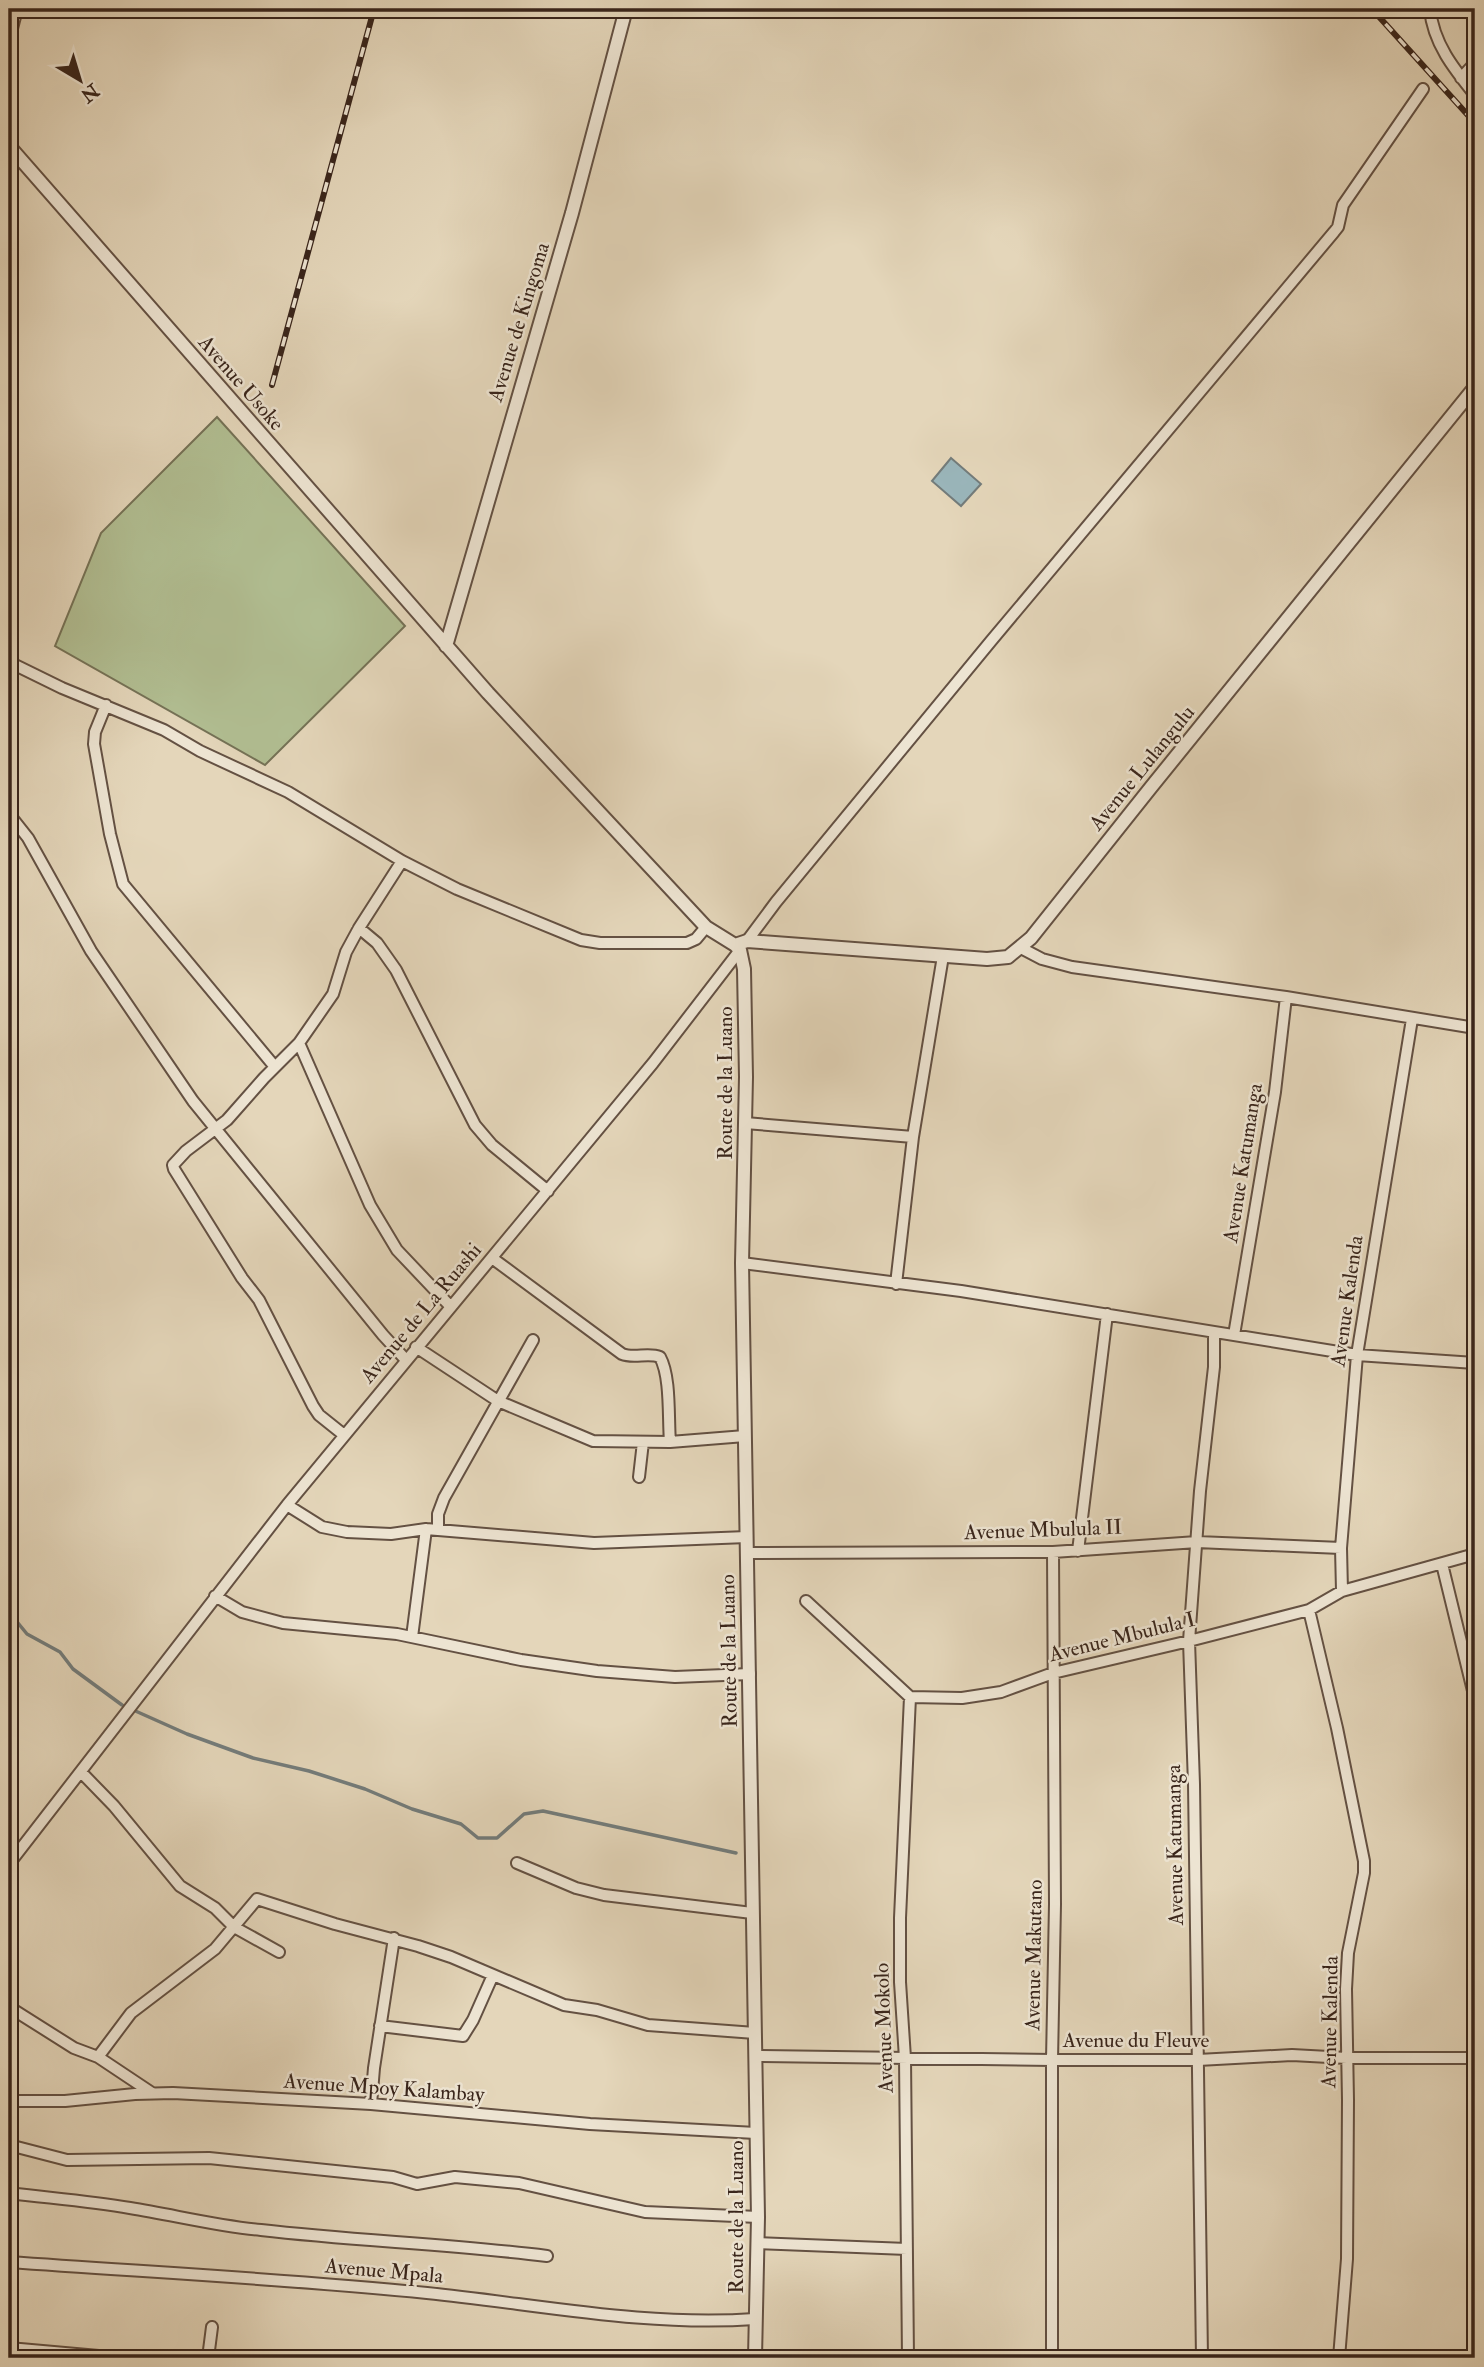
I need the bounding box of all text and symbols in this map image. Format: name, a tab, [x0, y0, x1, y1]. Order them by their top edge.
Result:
north arrow	[46, 46, 116, 116]
text: N	[75, 77, 105, 108]
street label: Avenue de Kingoma	[482, 239, 556, 406]
street label: Avenue Usoke	[191, 329, 290, 437]
street label: Avenue Lulangulu	[1083, 700, 1201, 837]
street label: Route de la Luano	[712, 1006, 739, 1160]
street label: Avenue Katumanga	[1217, 1081, 1269, 1246]
street label: Avenue Kalenda	[1324, 1233, 1370, 1369]
street label: Avenue de La Ruashi	[354, 1237, 488, 1390]
street label: Avenue Mbulula II	[962, 1514, 1123, 1546]
street label: Route de la Luano	[714, 1574, 744, 1728]
street label: Avenue Mbulula I	[1045, 1606, 1198, 1668]
street label: Avenue Katumanga	[1160, 1764, 1190, 1927]
street label: Avenue Makutano	[1019, 1879, 1049, 2032]
street label: Avenue Kalenda	[1315, 1955, 1345, 2089]
street label: Avenue Mokolo	[868, 1962, 900, 2095]
street label: Avenue du Fleuve	[1062, 2027, 1210, 2054]
street label: Avenue Mpoy Kalambay	[282, 2067, 486, 2109]
street label: Route de la Luano	[723, 2140, 750, 2294]
street label: Avenue Mpala	[323, 2252, 445, 2290]

